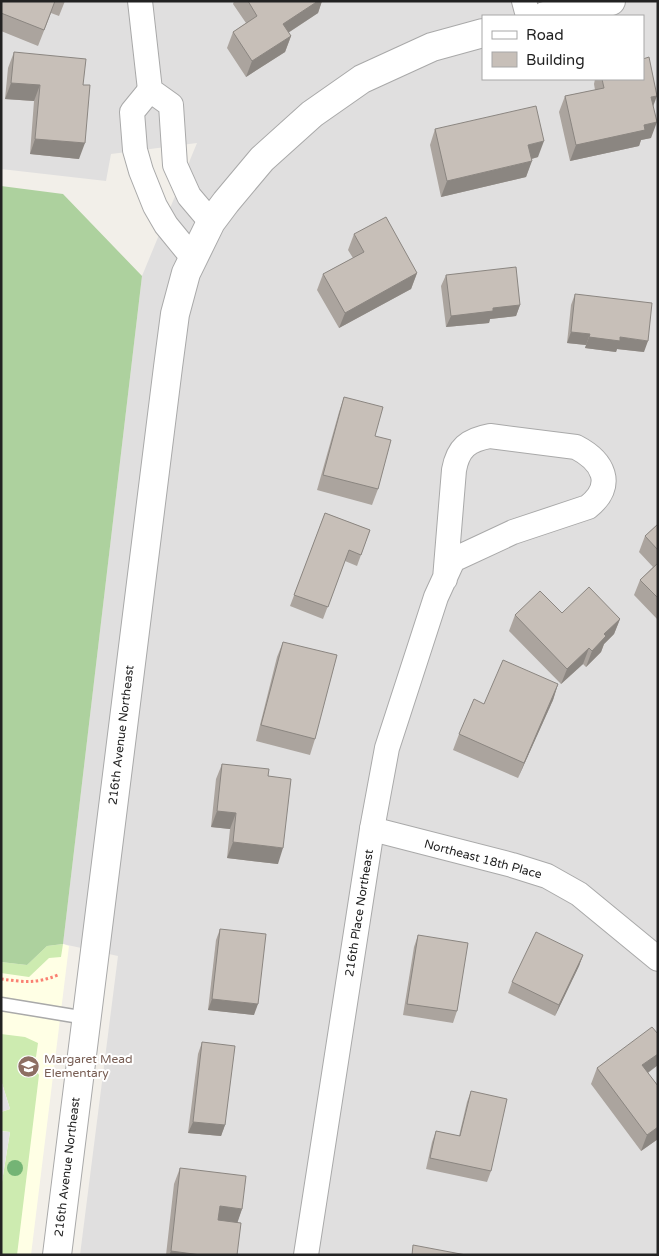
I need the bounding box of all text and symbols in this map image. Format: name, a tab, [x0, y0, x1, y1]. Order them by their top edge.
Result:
legend	[482, 15, 644, 80]
text: Road	[526, 26, 564, 44]
text: Building	[526, 51, 585, 69]
street label: 216th Avenue Northeast	[105, 664, 137, 806]
street label: Northeast 18th Place	[423, 837, 544, 881]
street label: 216th Place Northeast	[342, 848, 376, 978]
place label: Margaret Mead Elementary	[44, 1052, 133, 1080]
school or university icon: Margaret Mead Elementary	[16, 1054, 40, 1078]
street label: 216th Avenue Northeast	[51, 1096, 83, 1238]

